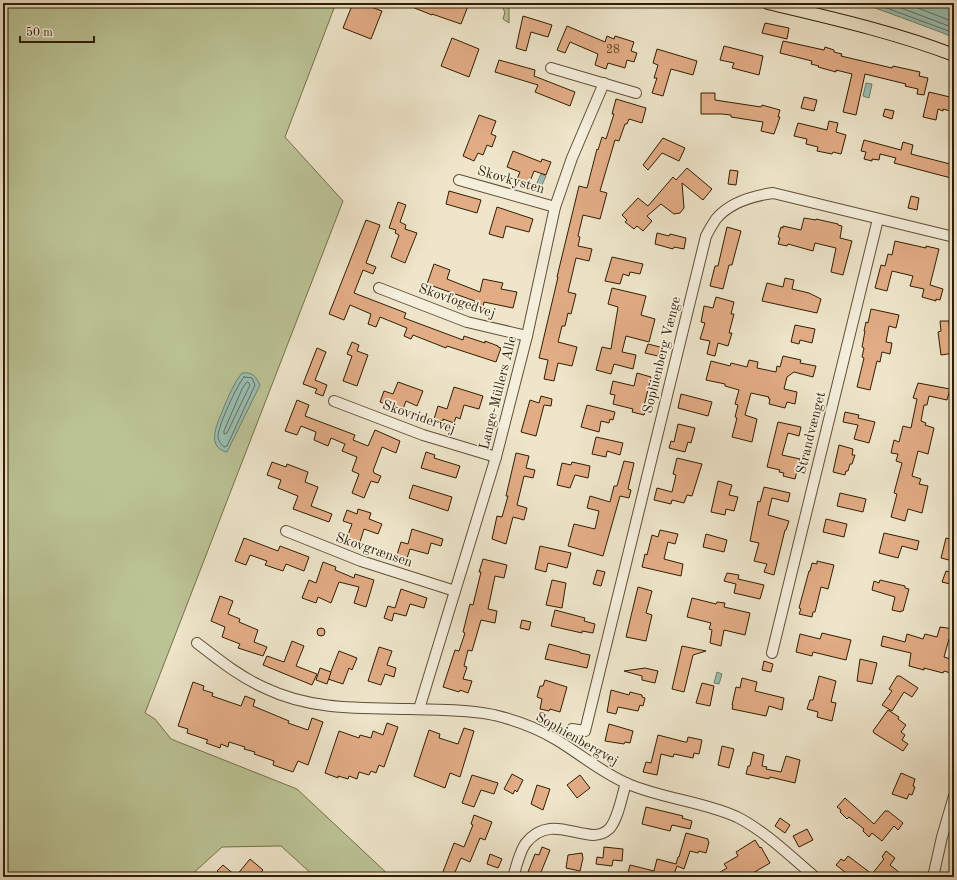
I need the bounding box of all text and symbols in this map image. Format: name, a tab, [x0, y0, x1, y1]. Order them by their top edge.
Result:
scale bar	[20, 18, 94, 44]
text: 50 m	[26, 26, 53, 39]
house number: 28	[606, 44, 620, 56]
street label: Skovkysten	[476, 164, 547, 196]
street label: Skovfogedvej	[417, 281, 497, 321]
street label: Sophienberg Vænge	[641, 295, 683, 415]
street label: Lange-Müllers Alle	[477, 335, 519, 451]
street label: Strandvænget	[794, 390, 828, 476]
street label: Skovridervej	[381, 398, 457, 436]
street label: Skovgrænsen	[334, 530, 415, 570]
street label: Sophienbergvej	[533, 710, 621, 768]

